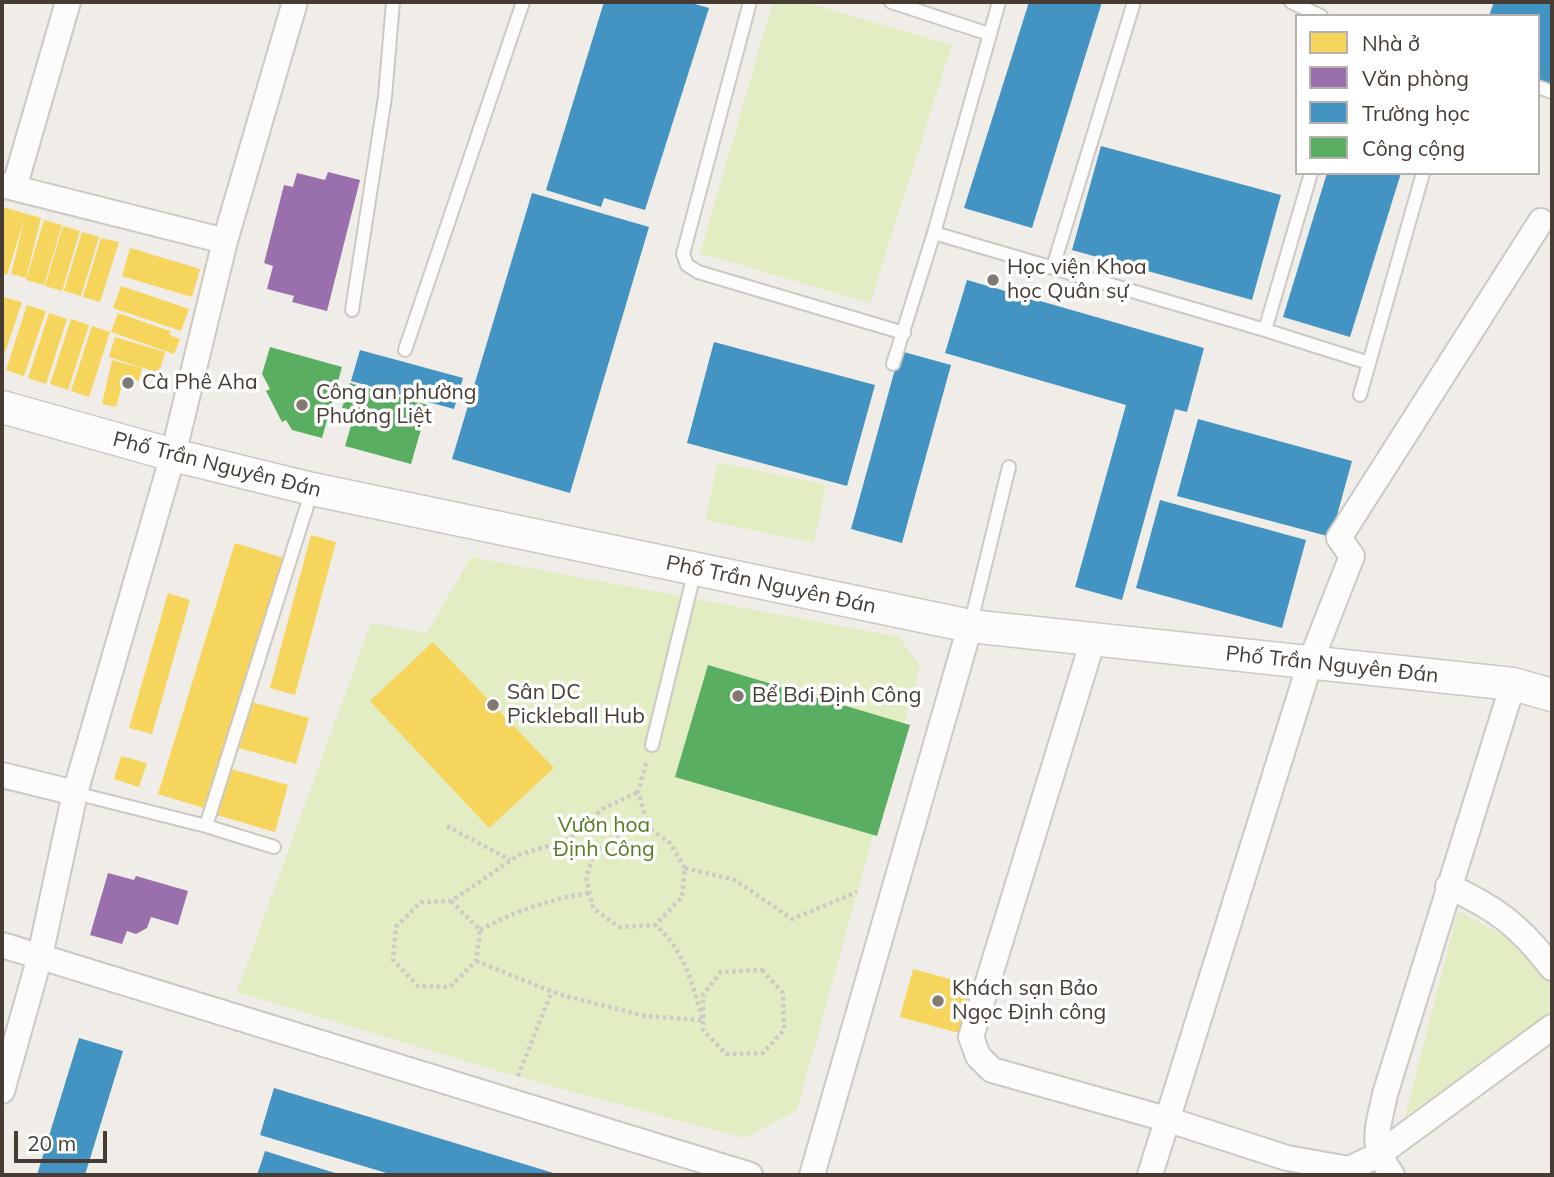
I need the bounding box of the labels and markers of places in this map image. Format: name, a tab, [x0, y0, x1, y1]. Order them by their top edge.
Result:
place label: Học viện Khoa học Quân sự	[1007, 255, 1147, 305]
marker: Học viện Khoa học Quân sự	[985, 272, 1001, 288]
place label: Cà Phê Aha	[142, 370, 258, 396]
marker: Cà Phê Aha	[120, 375, 136, 391]
place label: Công an phường Phương Liệt	[316, 380, 476, 430]
marker: Công an phường Phương Liệt	[294, 397, 310, 413]
place label: Sân DC Pickleball Hub	[507, 680, 645, 730]
place label: Bể Bơi Định Công	[752, 683, 921, 709]
marker: Bể Bơi Định Công	[730, 688, 746, 704]
marker: Sân DC Pickleball Hub	[485, 697, 501, 713]
place label: Khách sạn Bảo Ngọc Định công	[952, 976, 1106, 1026]
marker: Khách sạn Bảo Ngọc Định công	[930, 993, 946, 1009]

